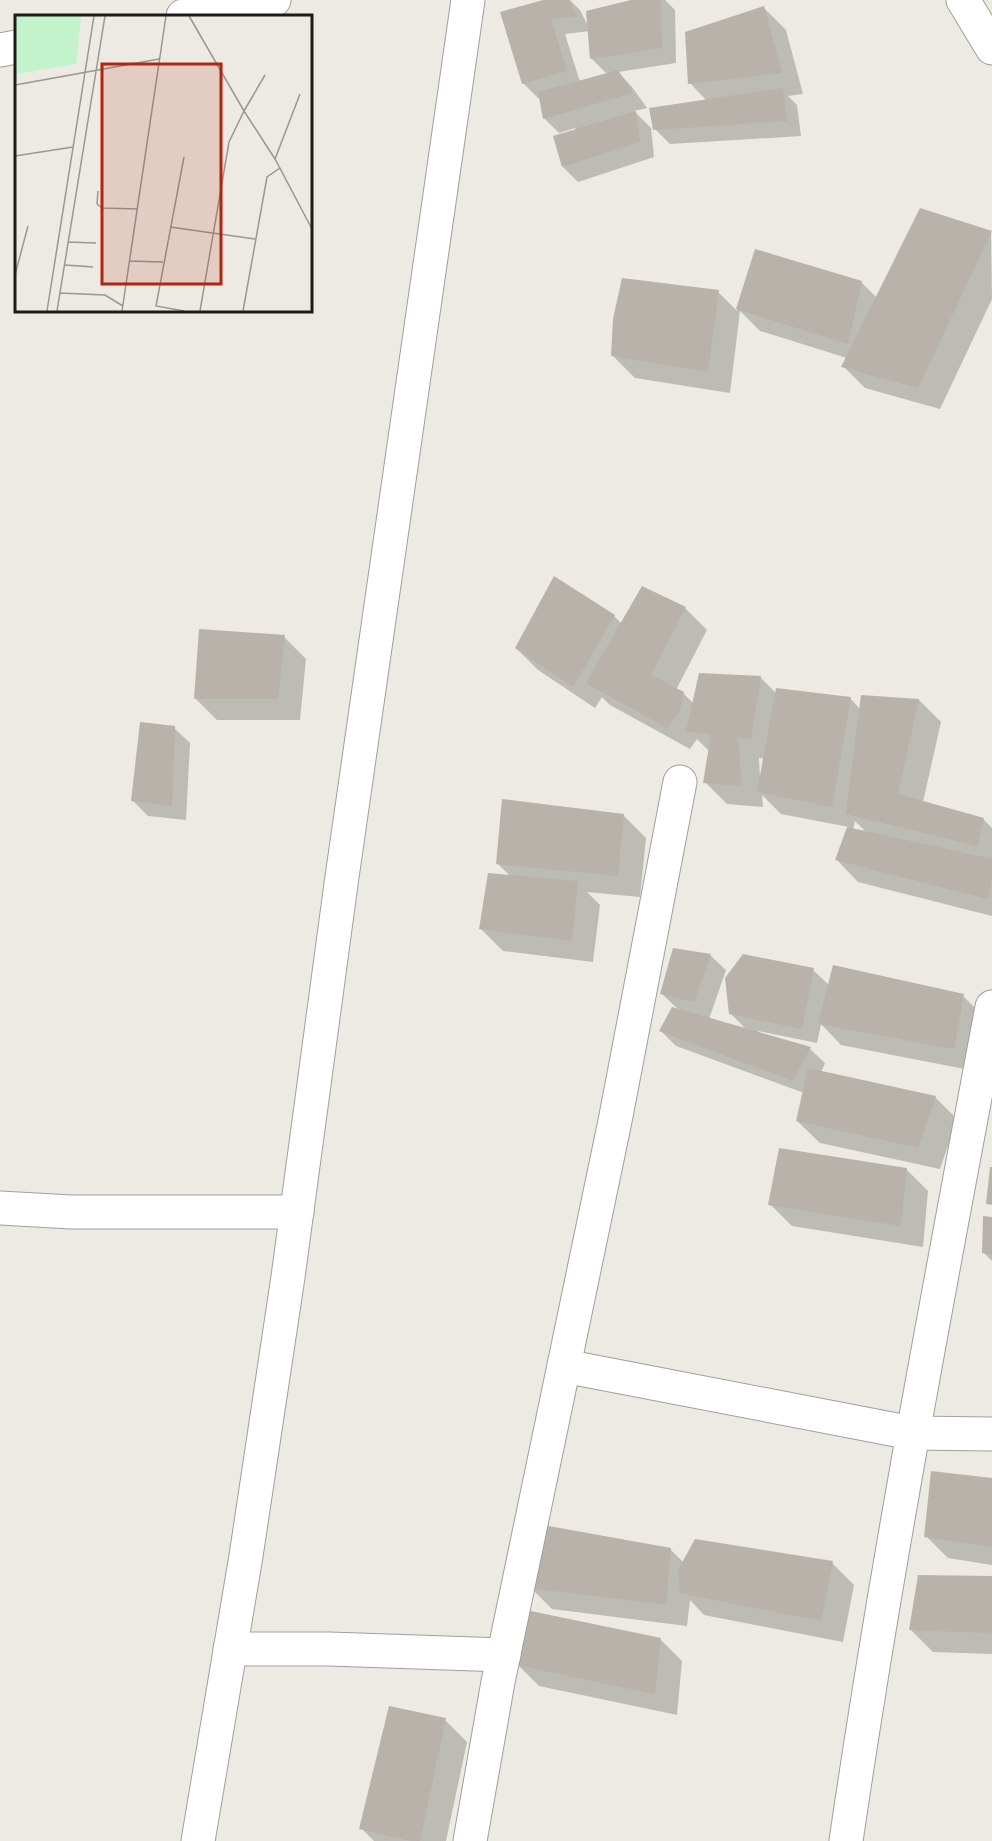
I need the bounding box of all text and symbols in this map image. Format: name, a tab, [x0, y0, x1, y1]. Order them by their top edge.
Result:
inset map	[15, 15, 312, 312]

